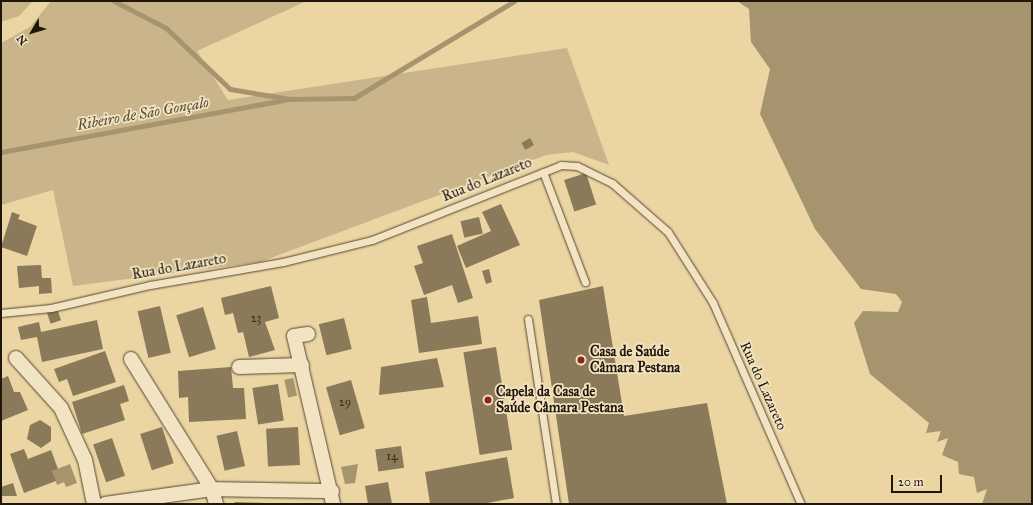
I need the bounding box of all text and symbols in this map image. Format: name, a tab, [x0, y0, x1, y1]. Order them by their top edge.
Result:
north arrow	[12, 12, 52, 52]
text: N	[14, 32, 30, 47]
water label: Ribeiro de São Gonçalo	[76, 94, 210, 134]
street label: Rua do Lazareto	[440, 154, 534, 206]
street label: Rua do Lazareto	[131, 250, 227, 284]
house number: 23	[251, 312, 261, 326]
street label: Rua do Lazareto	[736, 339, 790, 433]
place label: Casa de Saúde Câmara Pestana	[590, 344, 680, 376]
marker: Casa de Saúde Câmara Pestana	[575, 354, 587, 366]
place label: Capela da Casa de Saúde Câmara Pestana	[496, 384, 624, 416]
marker: Capela da Casa de Saúde Câmara Pestana	[483, 395, 493, 405]
house number: 29	[339, 396, 351, 410]
house number: 14	[386, 450, 398, 464]
scale bar	[893, 467, 944, 493]
text: 20 m	[898, 475, 924, 489]

